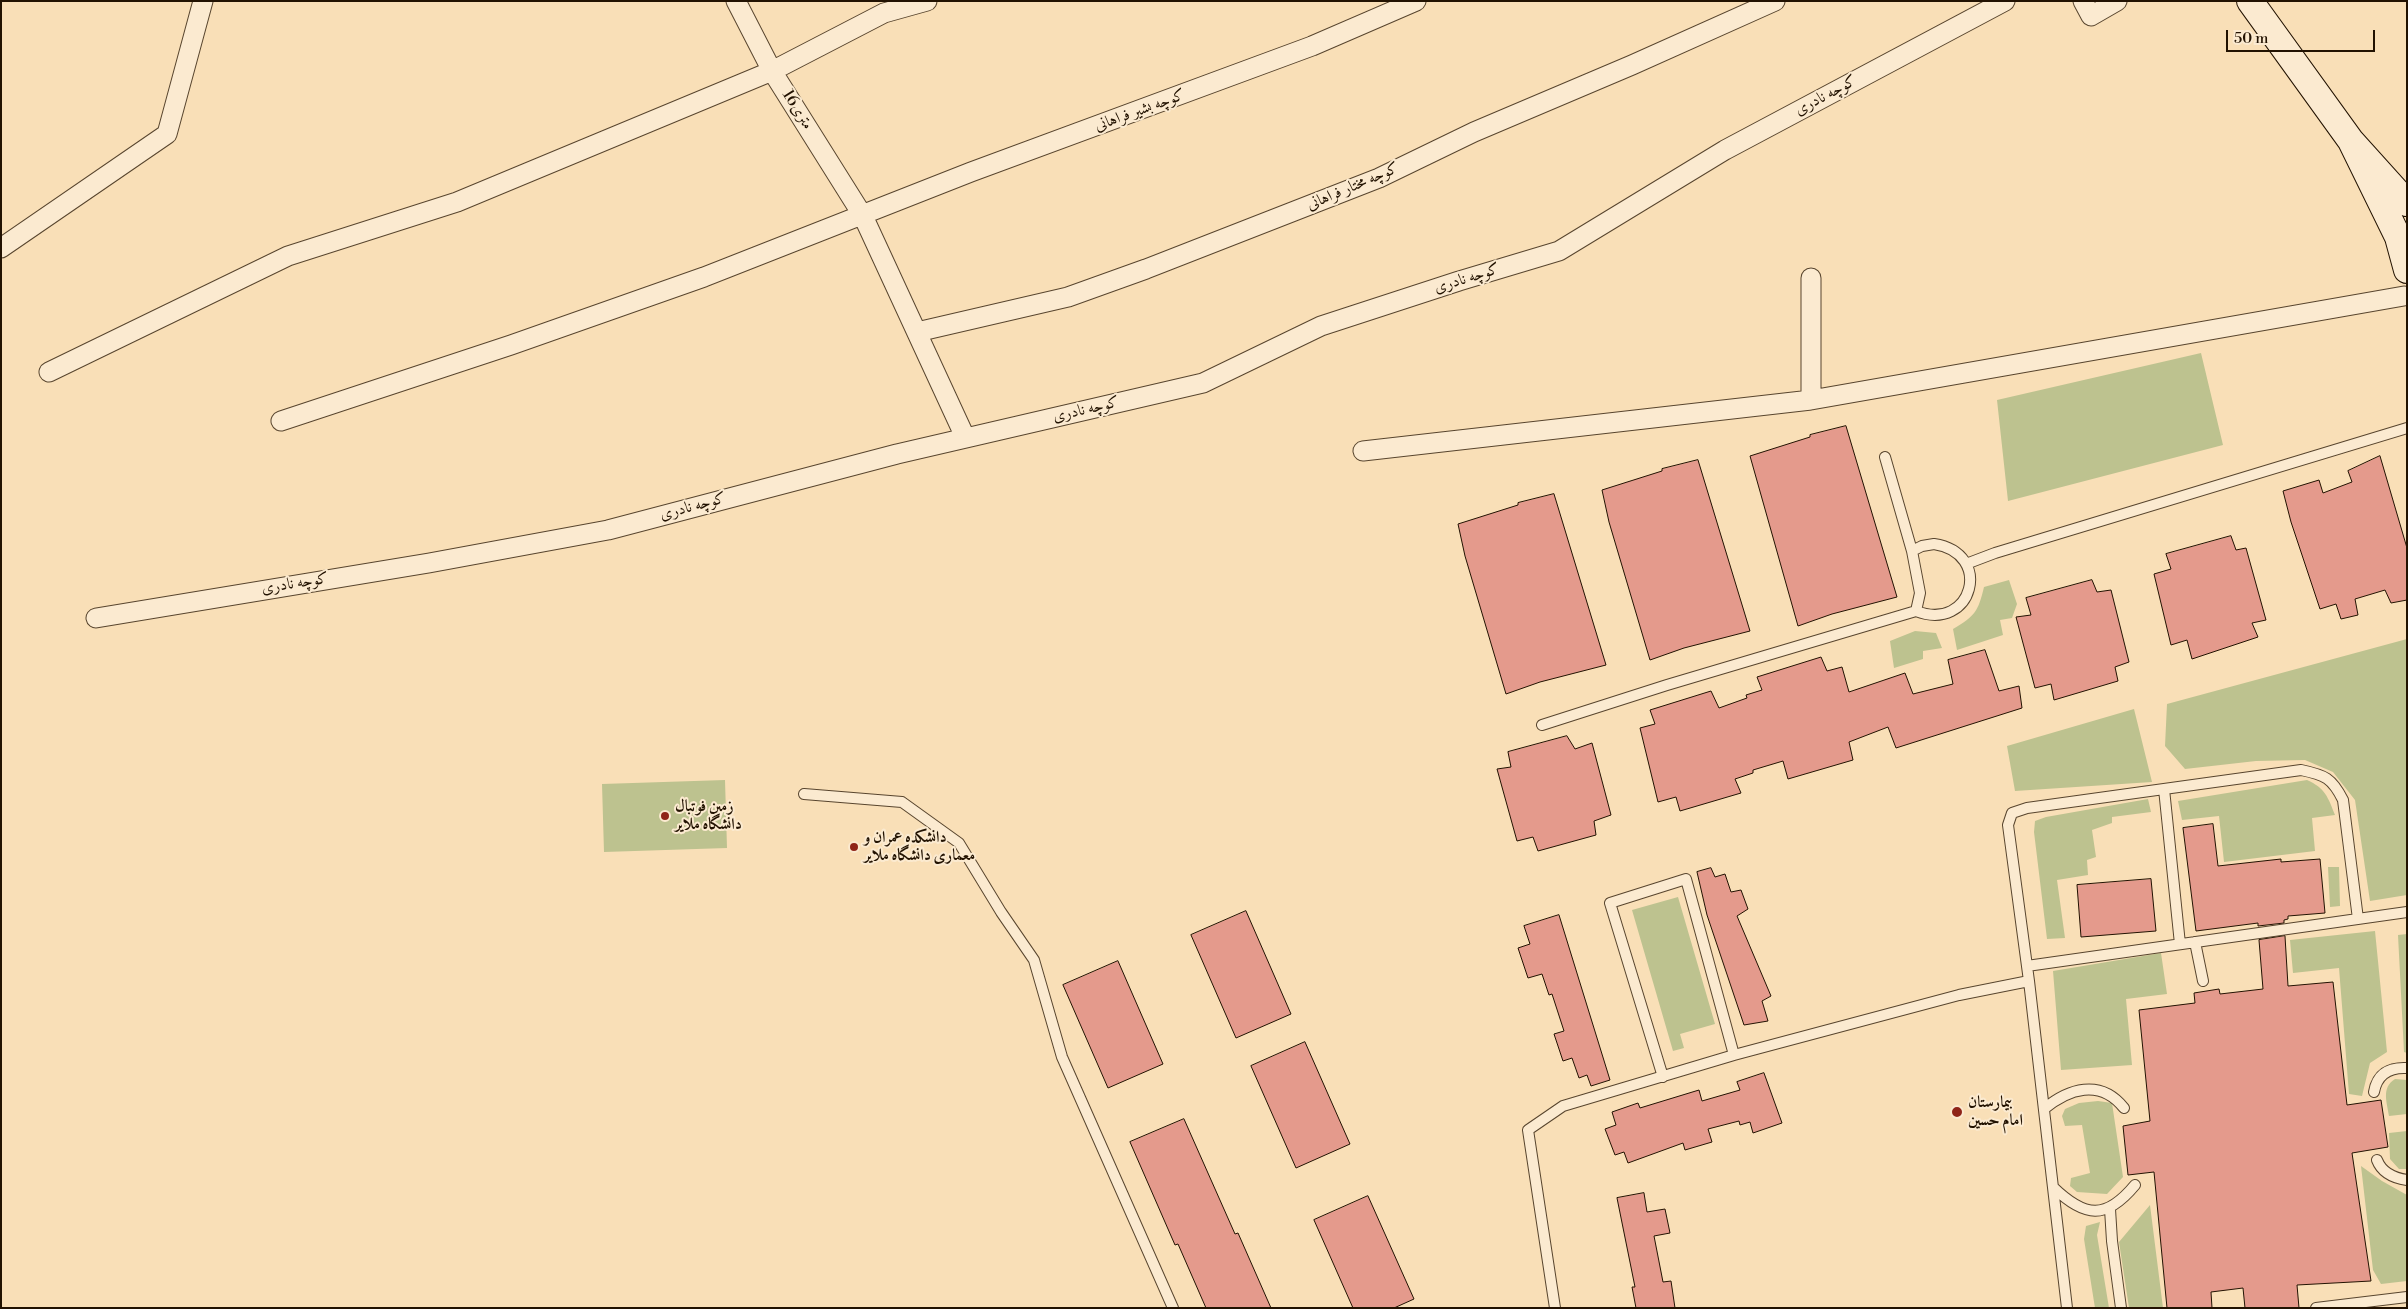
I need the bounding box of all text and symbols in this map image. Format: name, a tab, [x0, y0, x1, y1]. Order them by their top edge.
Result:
scale bar	[2228, 20, 2377, 52]
text: 50 m	[2234, 29, 2268, 48]
street label: کوچه نادری	[1792, 72, 1860, 120]
street label: کوچه بشیر فراهانی	[1092, 86, 1188, 136]
street label: 16متری	[777, 87, 817, 133]
street label: کوچه مختار فراهانی	[1304, 159, 1402, 215]
street label: کوچه نادری	[1432, 260, 1502, 298]
street label: کوچه نادری	[1051, 393, 1121, 427]
street label: کوچه نادری	[658, 489, 728, 525]
street label: کوچه نادری	[260, 569, 330, 599]
place label: زمین فوتبال دانشگاه ملایر	[675, 797, 742, 835]
marker: زمین فوتبال دانشگاه ملایر	[659, 810, 671, 822]
place label: دانشکده عمران و معماری دانشگاه ملایر	[864, 828, 975, 866]
marker: دانشکده عمران و معماری دانشگاه ملایر	[848, 841, 860, 853]
place label: بیمارستان امام حسین	[1968, 1093, 2023, 1131]
marker: بیمارستان امام حسین	[1950, 1105, 1964, 1119]

